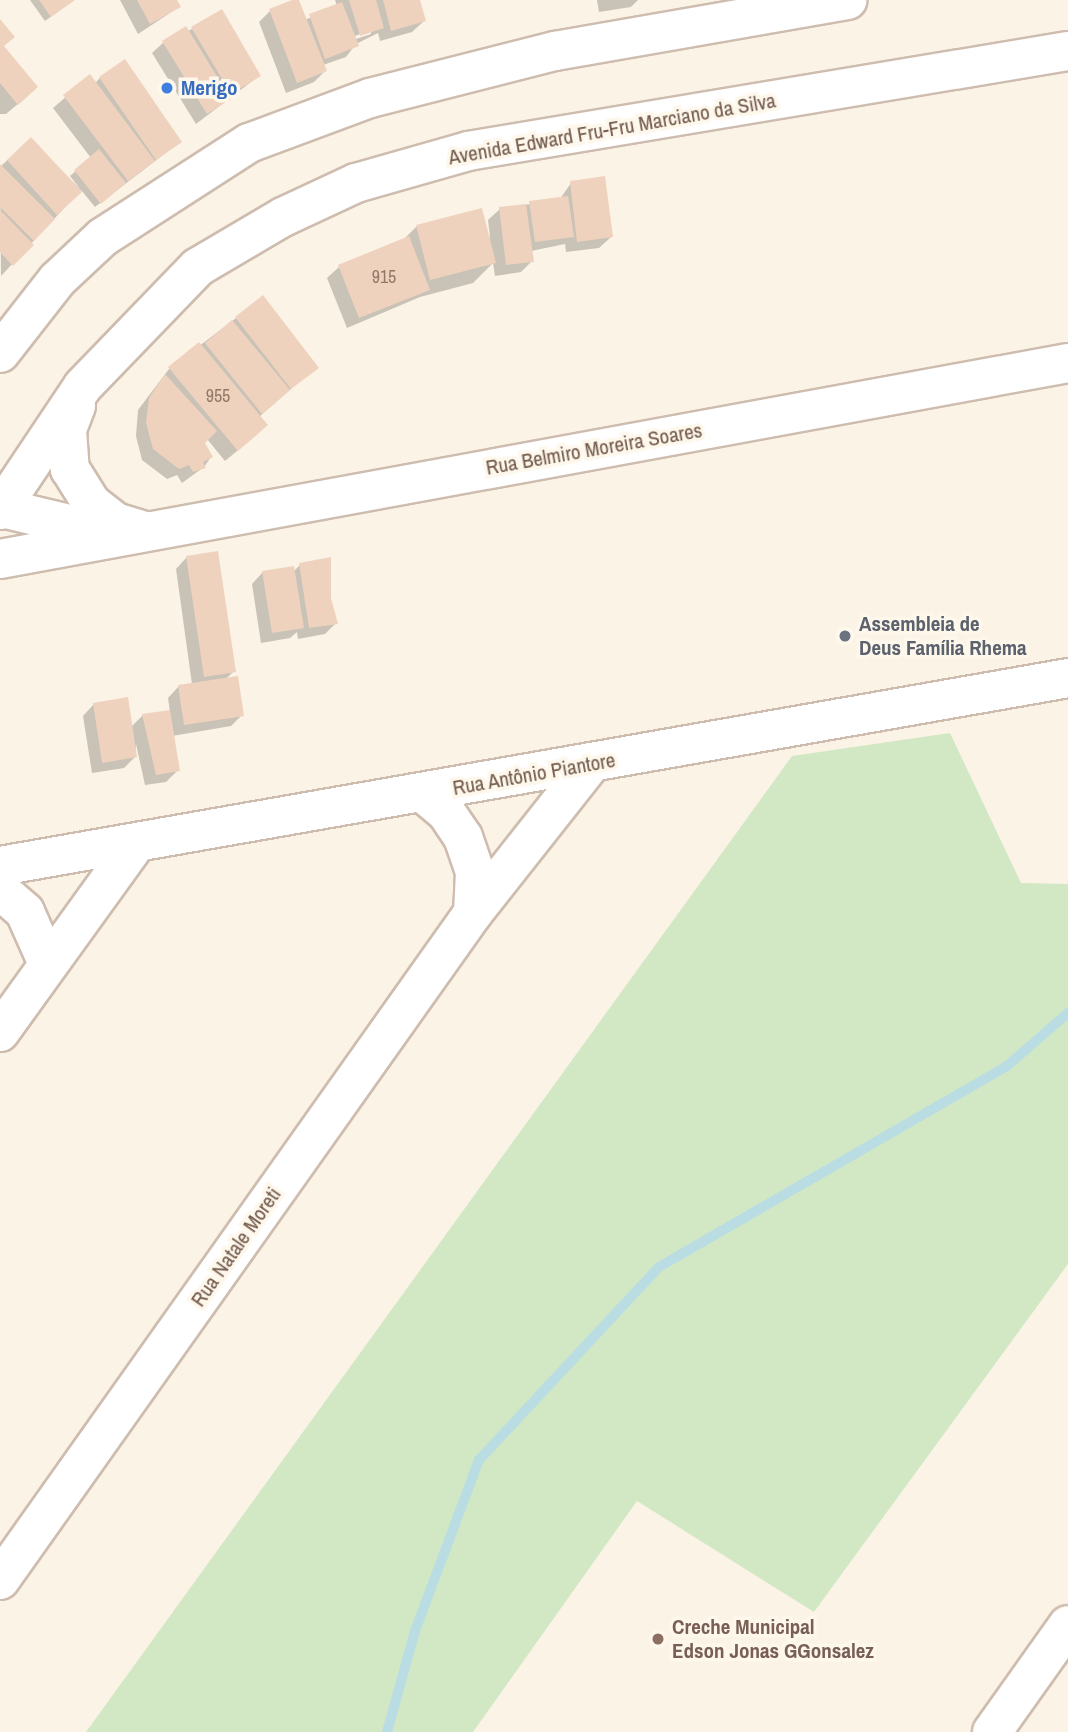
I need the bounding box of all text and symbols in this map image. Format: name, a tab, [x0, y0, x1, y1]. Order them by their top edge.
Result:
place label: Merigo	[181, 75, 237, 101]
marker: Merigo	[159, 80, 175, 96]
street label: Avenida Edward Fru-Fru Marciano da Silva	[446, 88, 778, 170]
house number: 915	[372, 266, 396, 288]
house number: 955	[206, 385, 230, 407]
street label: Rua Belmiro Moreira Soares	[484, 418, 704, 480]
place label: Assembleia de Deus Família Rhema	[859, 611, 1027, 661]
marker: Assembleia de Deus Família Rhema	[837, 628, 853, 644]
street label: Rua Antônio Piantore	[450, 747, 618, 801]
street label: Rua Natale Moreti	[186, 1183, 286, 1311]
place label: Creche Municipal Edson Jonas GGonsalez	[672, 1614, 874, 1664]
marker: Creche Municipal Edson Jonas GGonsalez	[650, 1631, 666, 1647]

